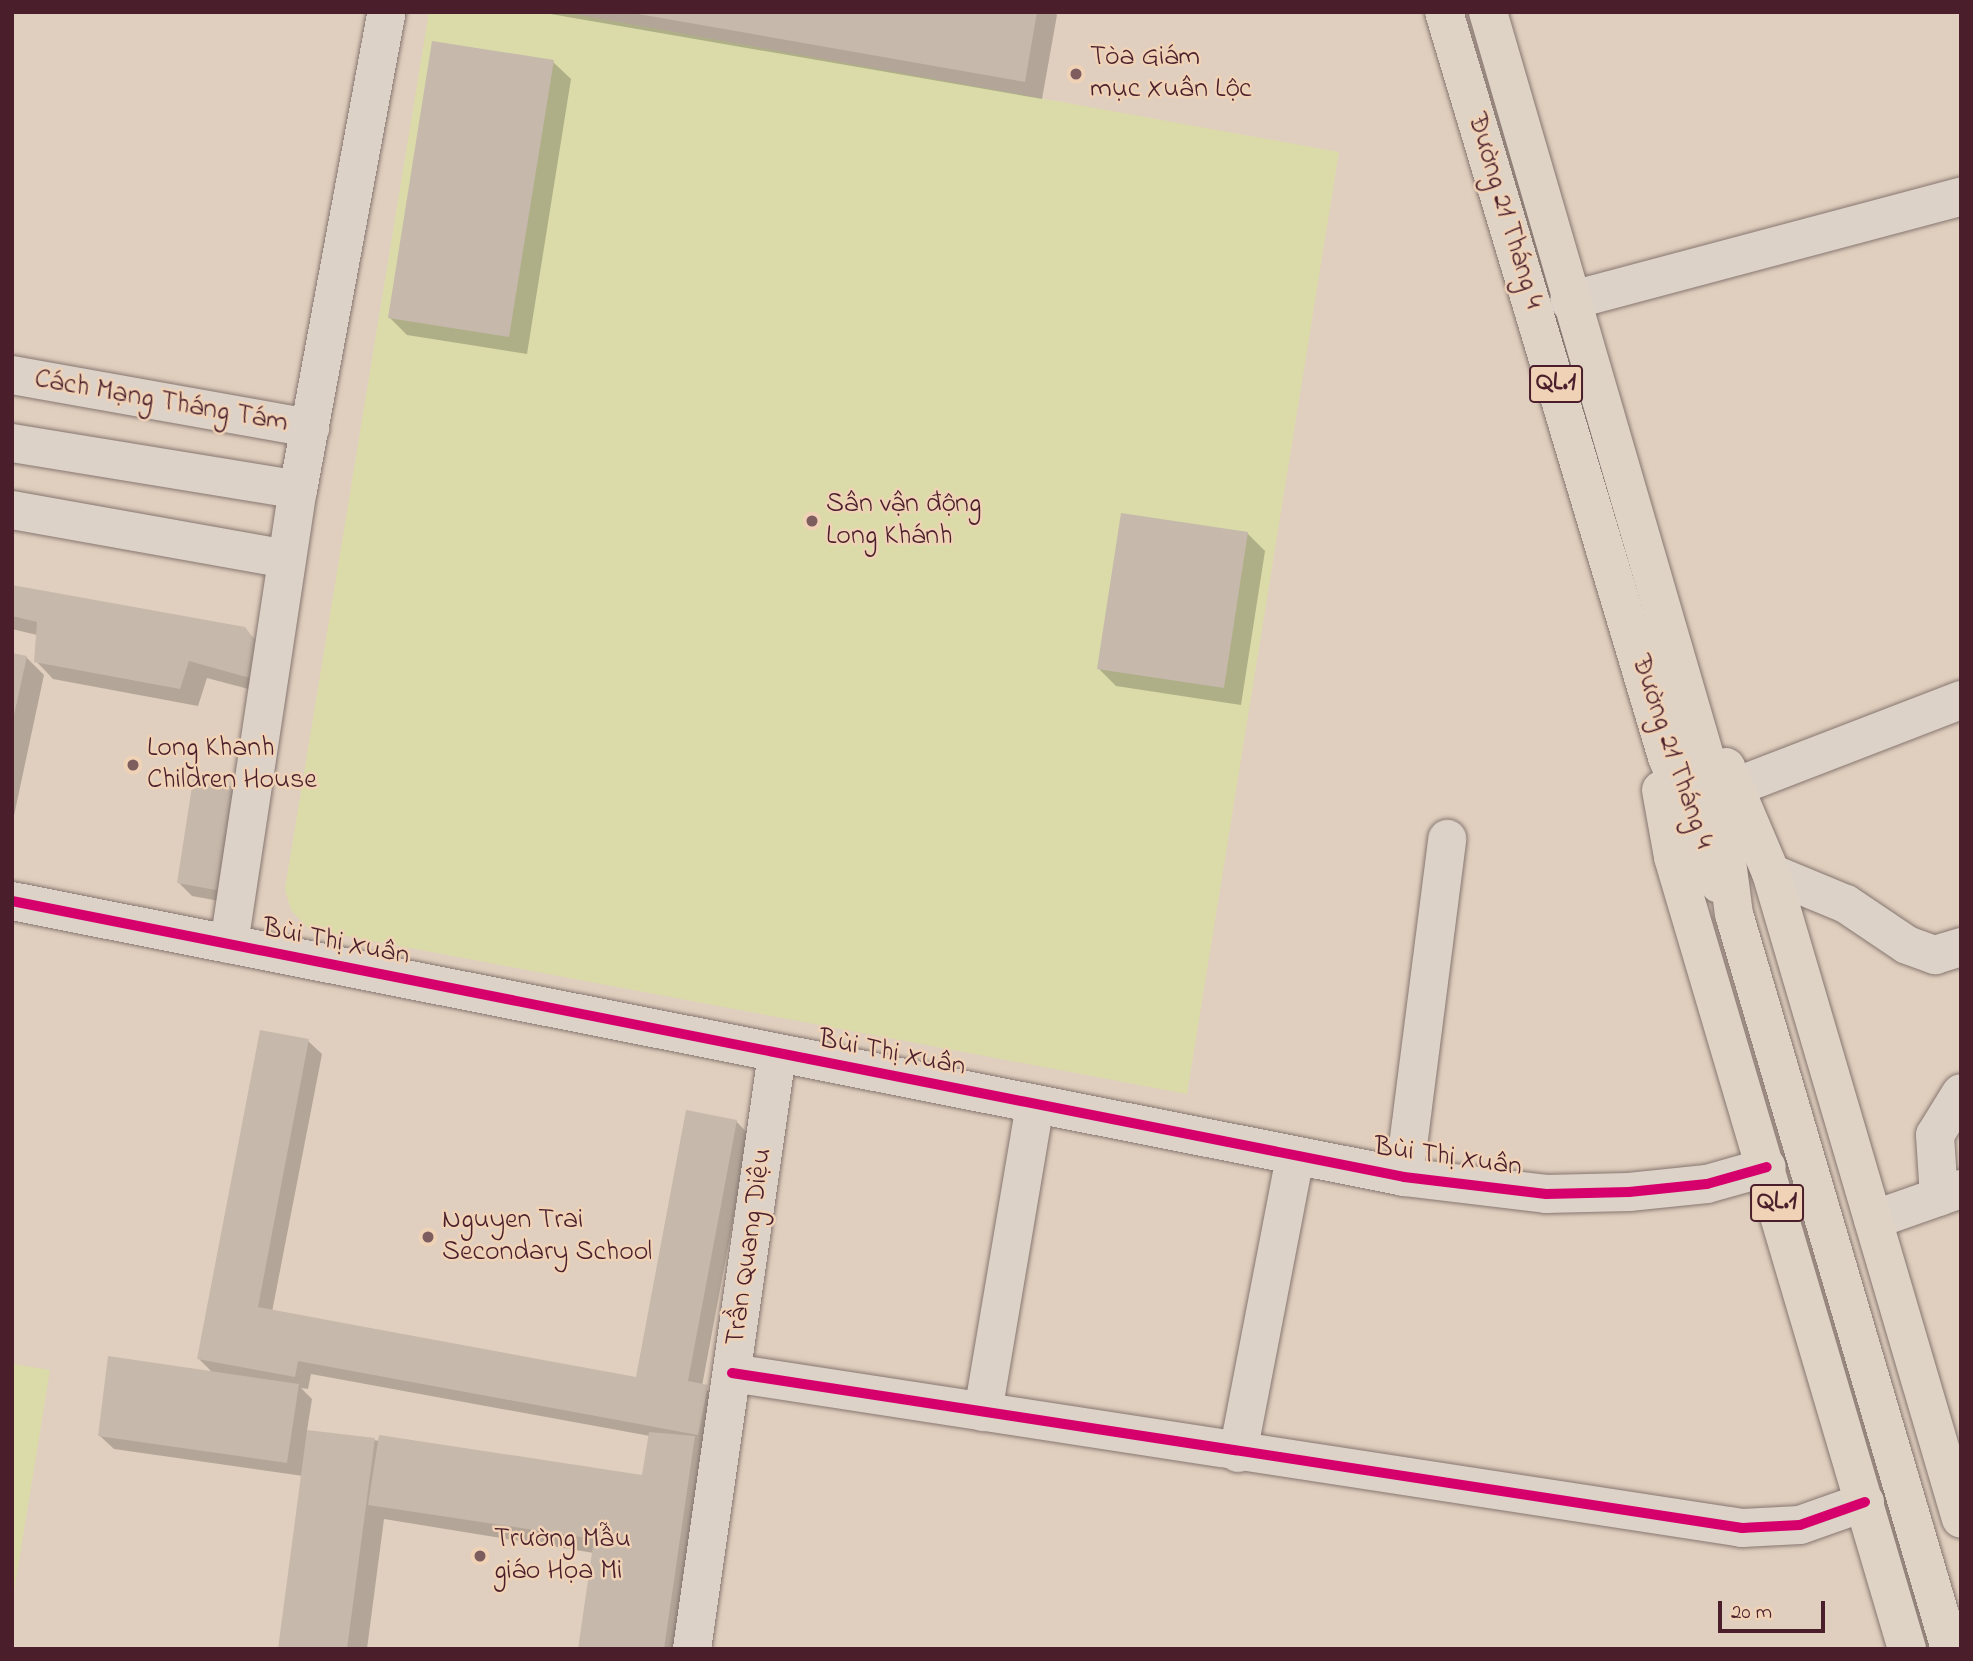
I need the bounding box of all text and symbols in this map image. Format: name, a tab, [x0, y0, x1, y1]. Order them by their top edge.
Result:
place label: Tòa Giám mục Xuân Lộc	[1090, 41, 1252, 107]
marker: Tòa Giám mục Xuân Lộc	[1068, 66, 1084, 82]
street label: Đường 21 Tháng 4	[1458, 109, 1550, 313]
road number: QL.1	[1528, 362, 1584, 406]
street label: Cách Mạng Tháng Tám	[32, 363, 290, 441]
place label: Sân vận động Long Khánh	[826, 488, 981, 554]
marker: Sân vận động Long Khánh	[804, 513, 820, 529]
street label: Đường 21 Tháng 4	[1622, 651, 1720, 853]
place label: Long Khanh Children House	[147, 732, 317, 798]
marker: Long Khanh Children House	[125, 757, 141, 773]
street label: Bùi Thị Xuân	[260, 912, 412, 974]
street label: Bùi Thị Xuân	[816, 1023, 968, 1085]
street label: Bùi Thị Xuân	[1372, 1131, 1524, 1185]
street label: Trần Quang Diệu	[720, 1146, 780, 1348]
road number: QL.1	[1749, 1180, 1805, 1226]
place label: Nguyen Trai Secondary School	[442, 1204, 652, 1270]
marker: Nguyen Trai Secondary School	[420, 1229, 436, 1245]
place label: Trường Mẫu giáo Họa Mi	[494, 1523, 631, 1589]
marker: Trường Mẫu giáo Họa Mi	[472, 1548, 488, 1564]
scale bar	[1721, 1588, 1828, 1632]
text: 20 m	[1731, 1598, 1772, 1628]

